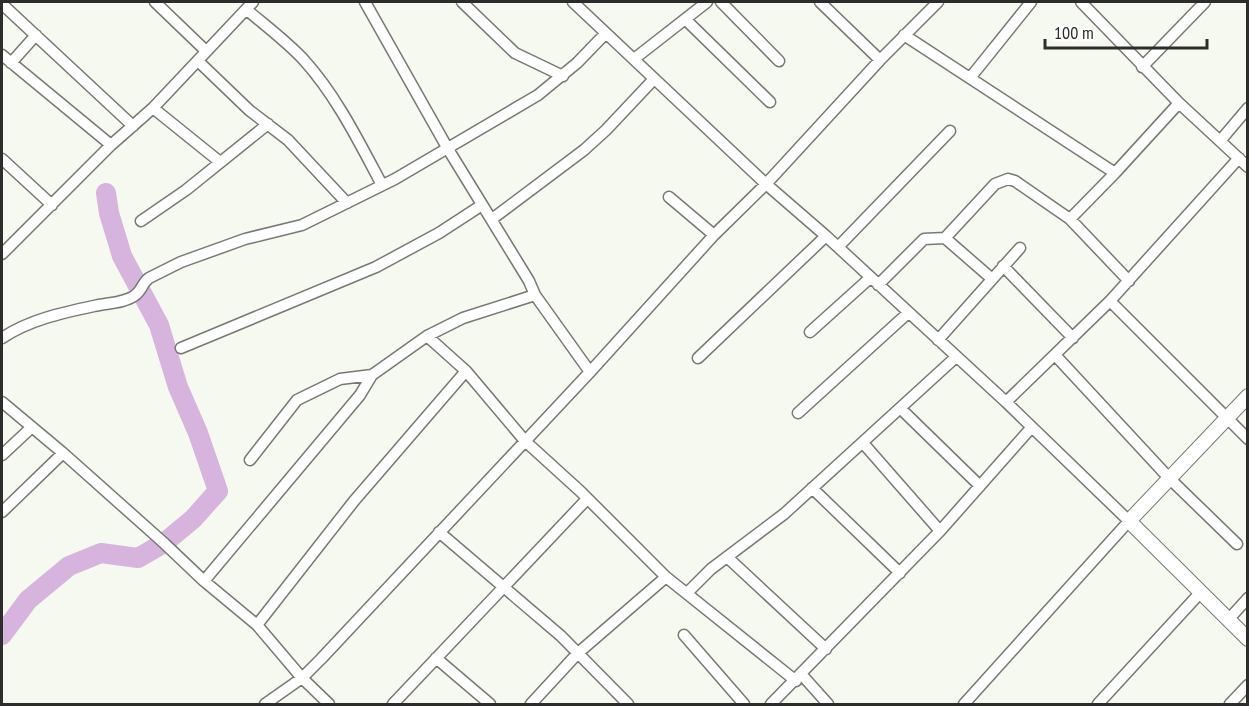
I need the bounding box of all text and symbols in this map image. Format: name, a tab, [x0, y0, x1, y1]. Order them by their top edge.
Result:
scale bar	[1045, 12, 1207, 50]
text: 100 m	[1054, 21, 1094, 44]

